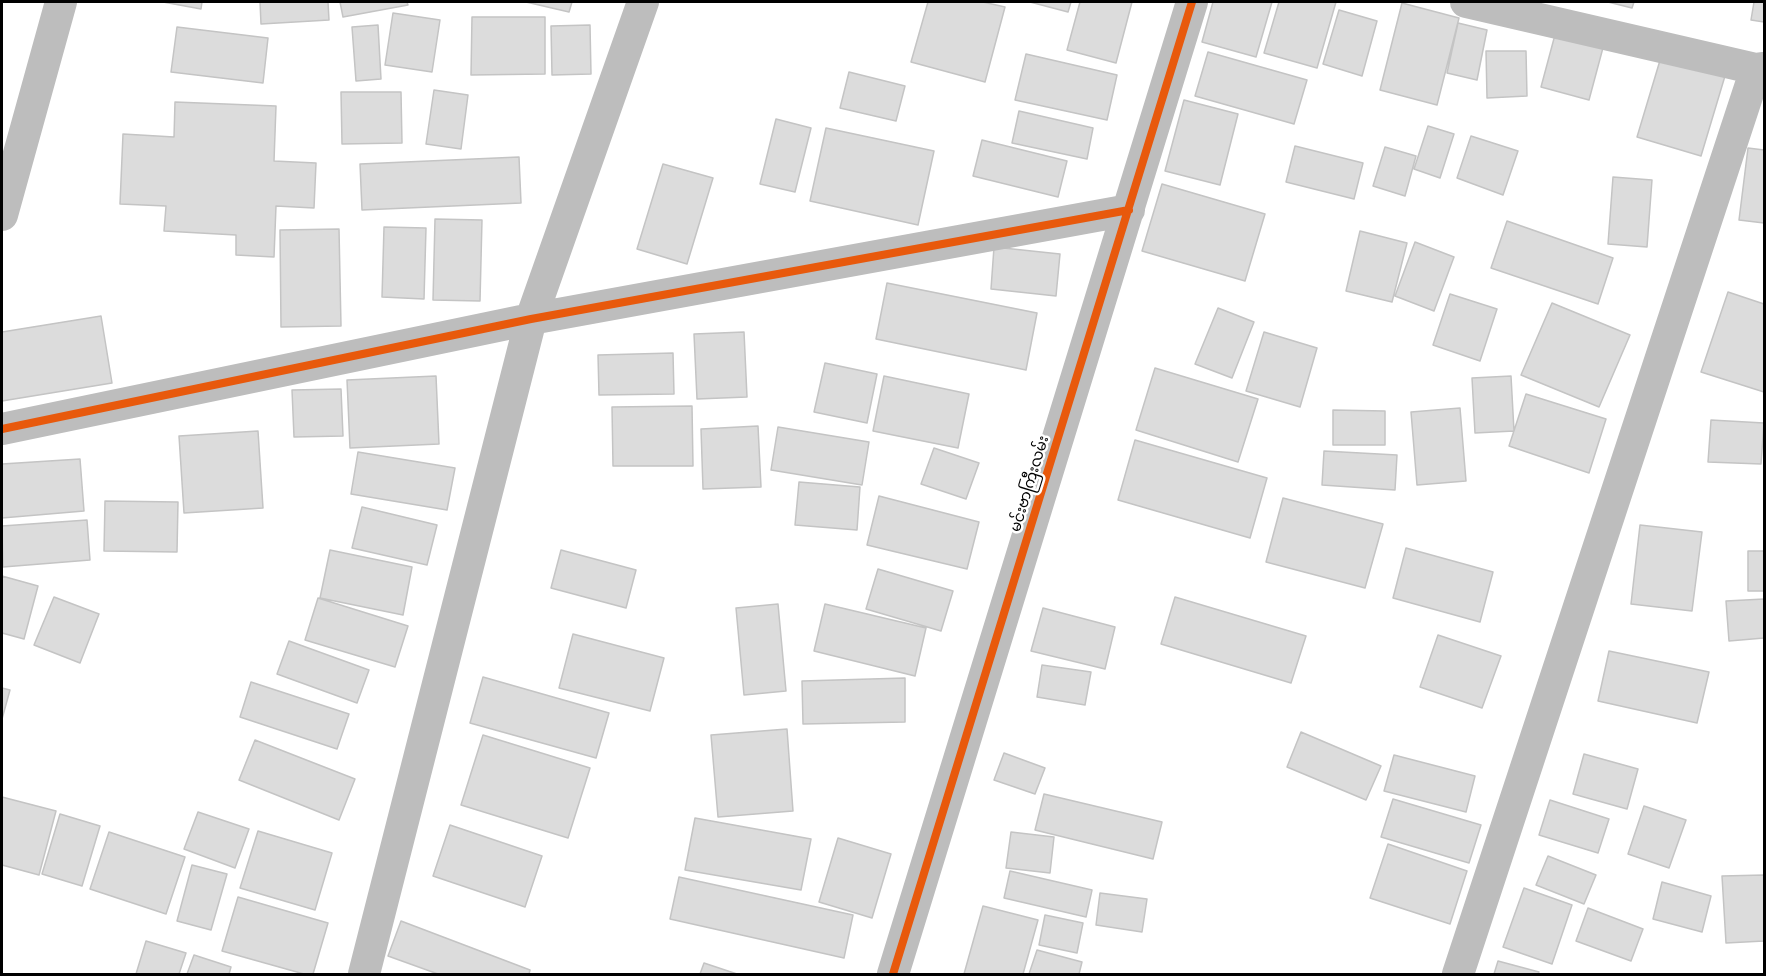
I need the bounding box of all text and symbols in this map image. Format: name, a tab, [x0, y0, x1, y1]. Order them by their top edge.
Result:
street label: မင်းဗာကြီးလမ်း	[1007, 434, 1053, 534]

